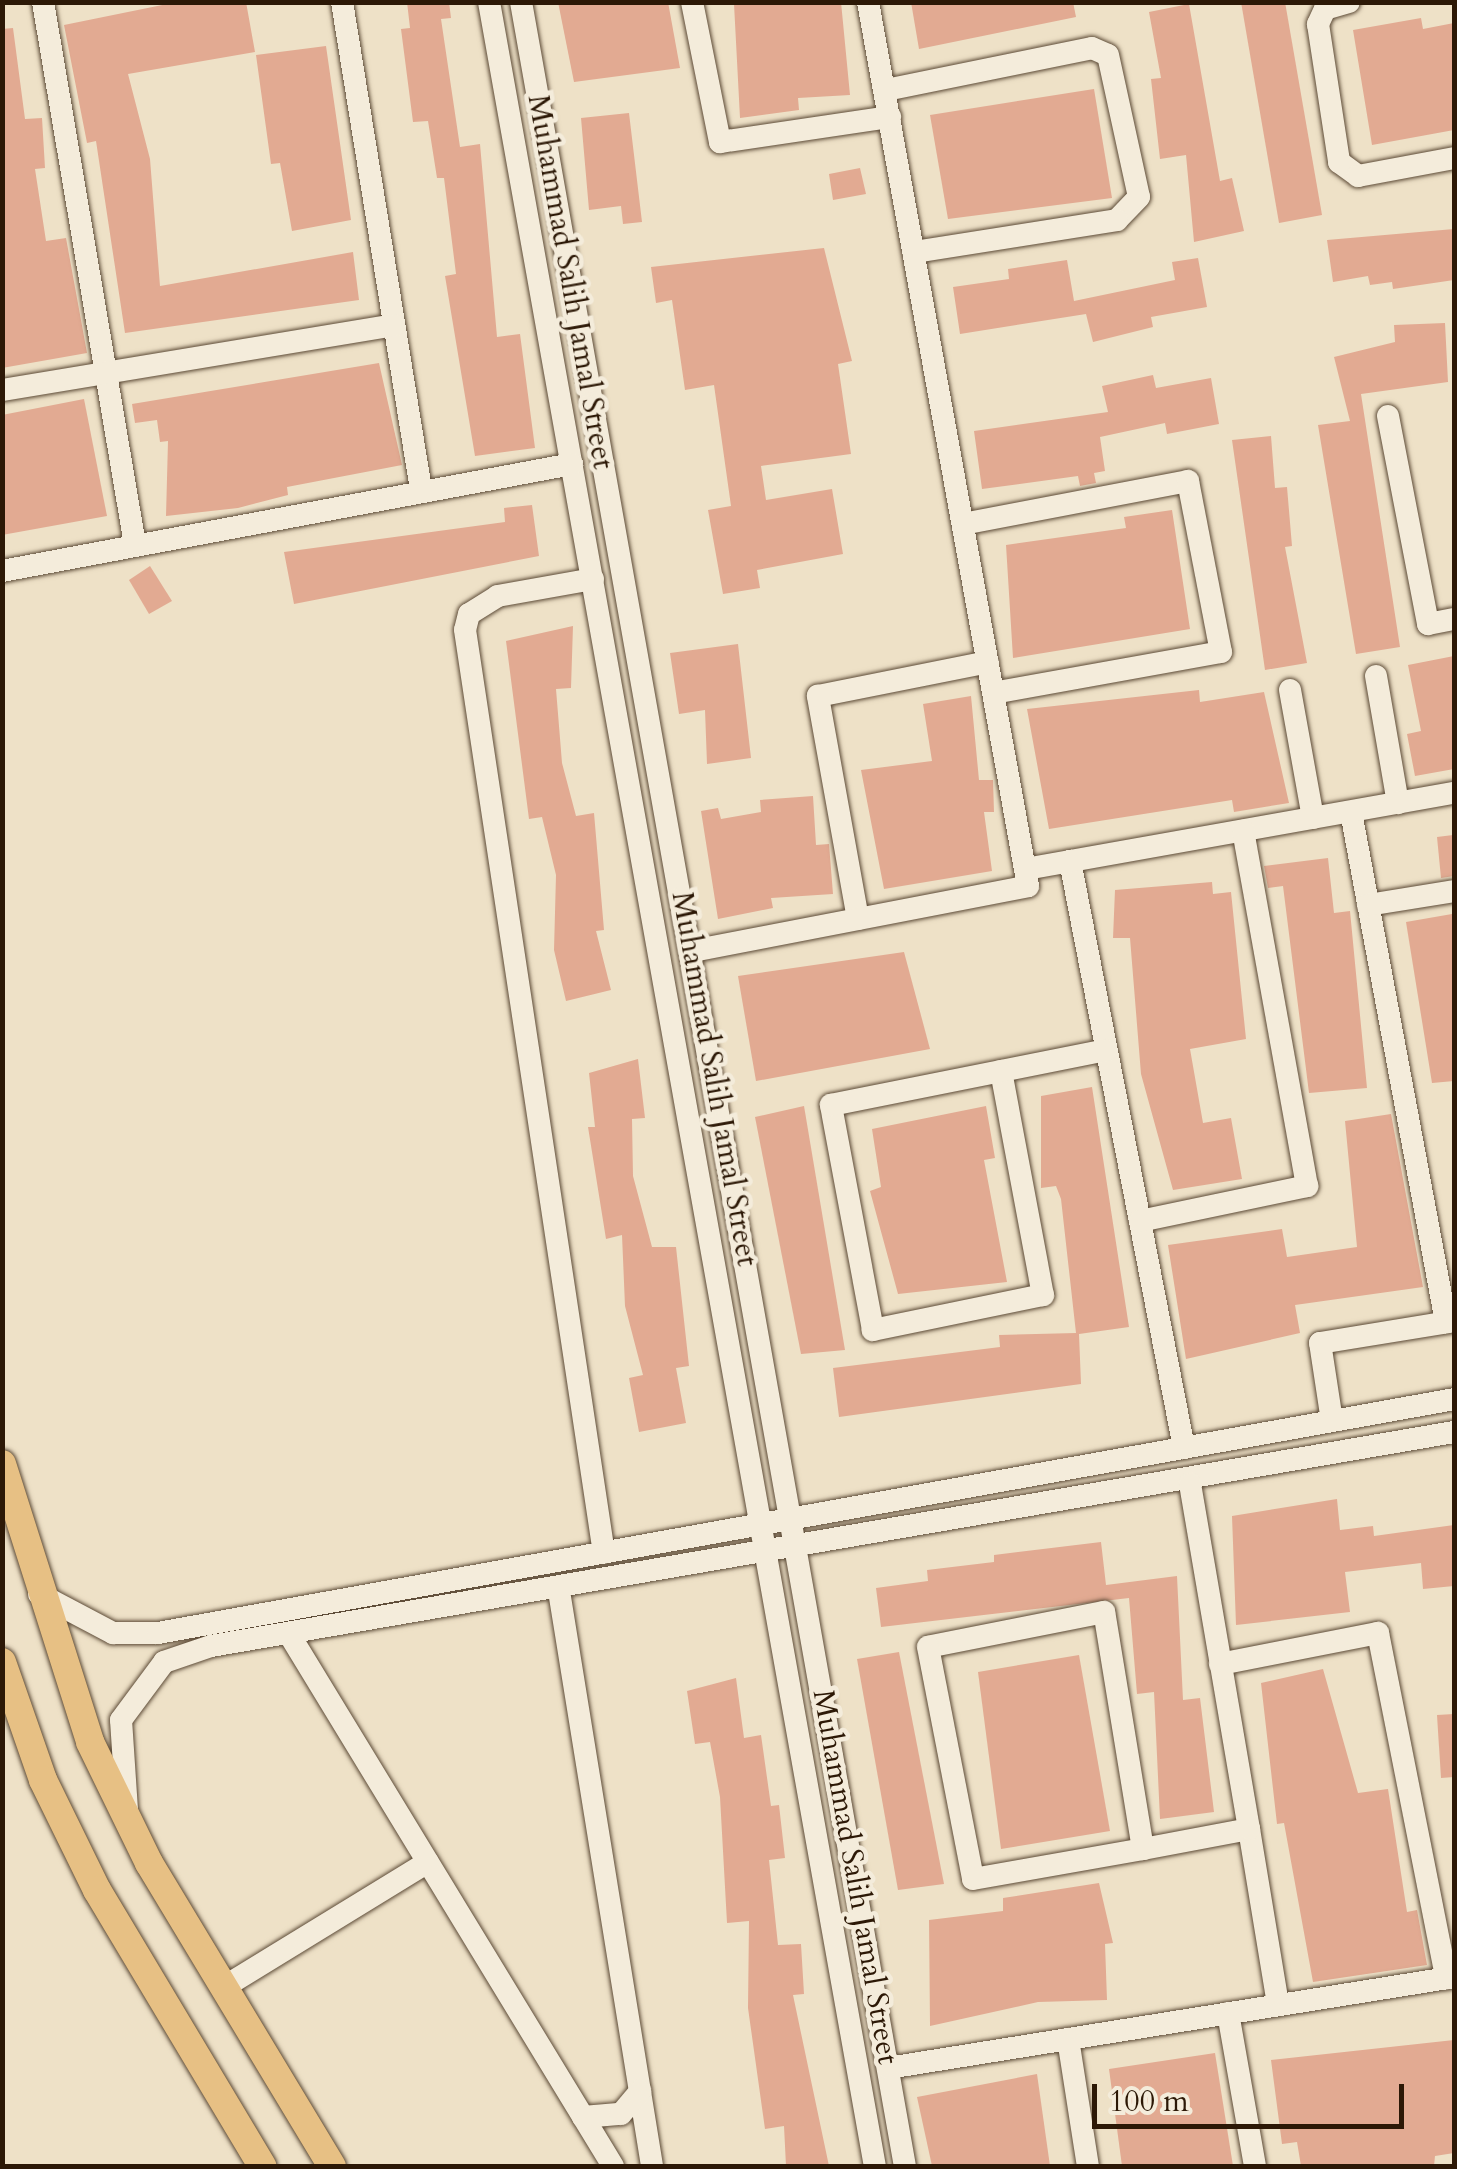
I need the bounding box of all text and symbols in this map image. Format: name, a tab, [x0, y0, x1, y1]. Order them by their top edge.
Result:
street label: Muhammad Salih Jamal Street	[519, 92, 621, 472]
street label: Muhammad Salih Jamal Street	[663, 889, 765, 1269]
street label: Muhammad Salih Jamal Street	[804, 1687, 906, 2067]
scale bar	[1097, 2064, 1410, 2126]
text: 100 m	[1109, 2081, 1189, 2122]

